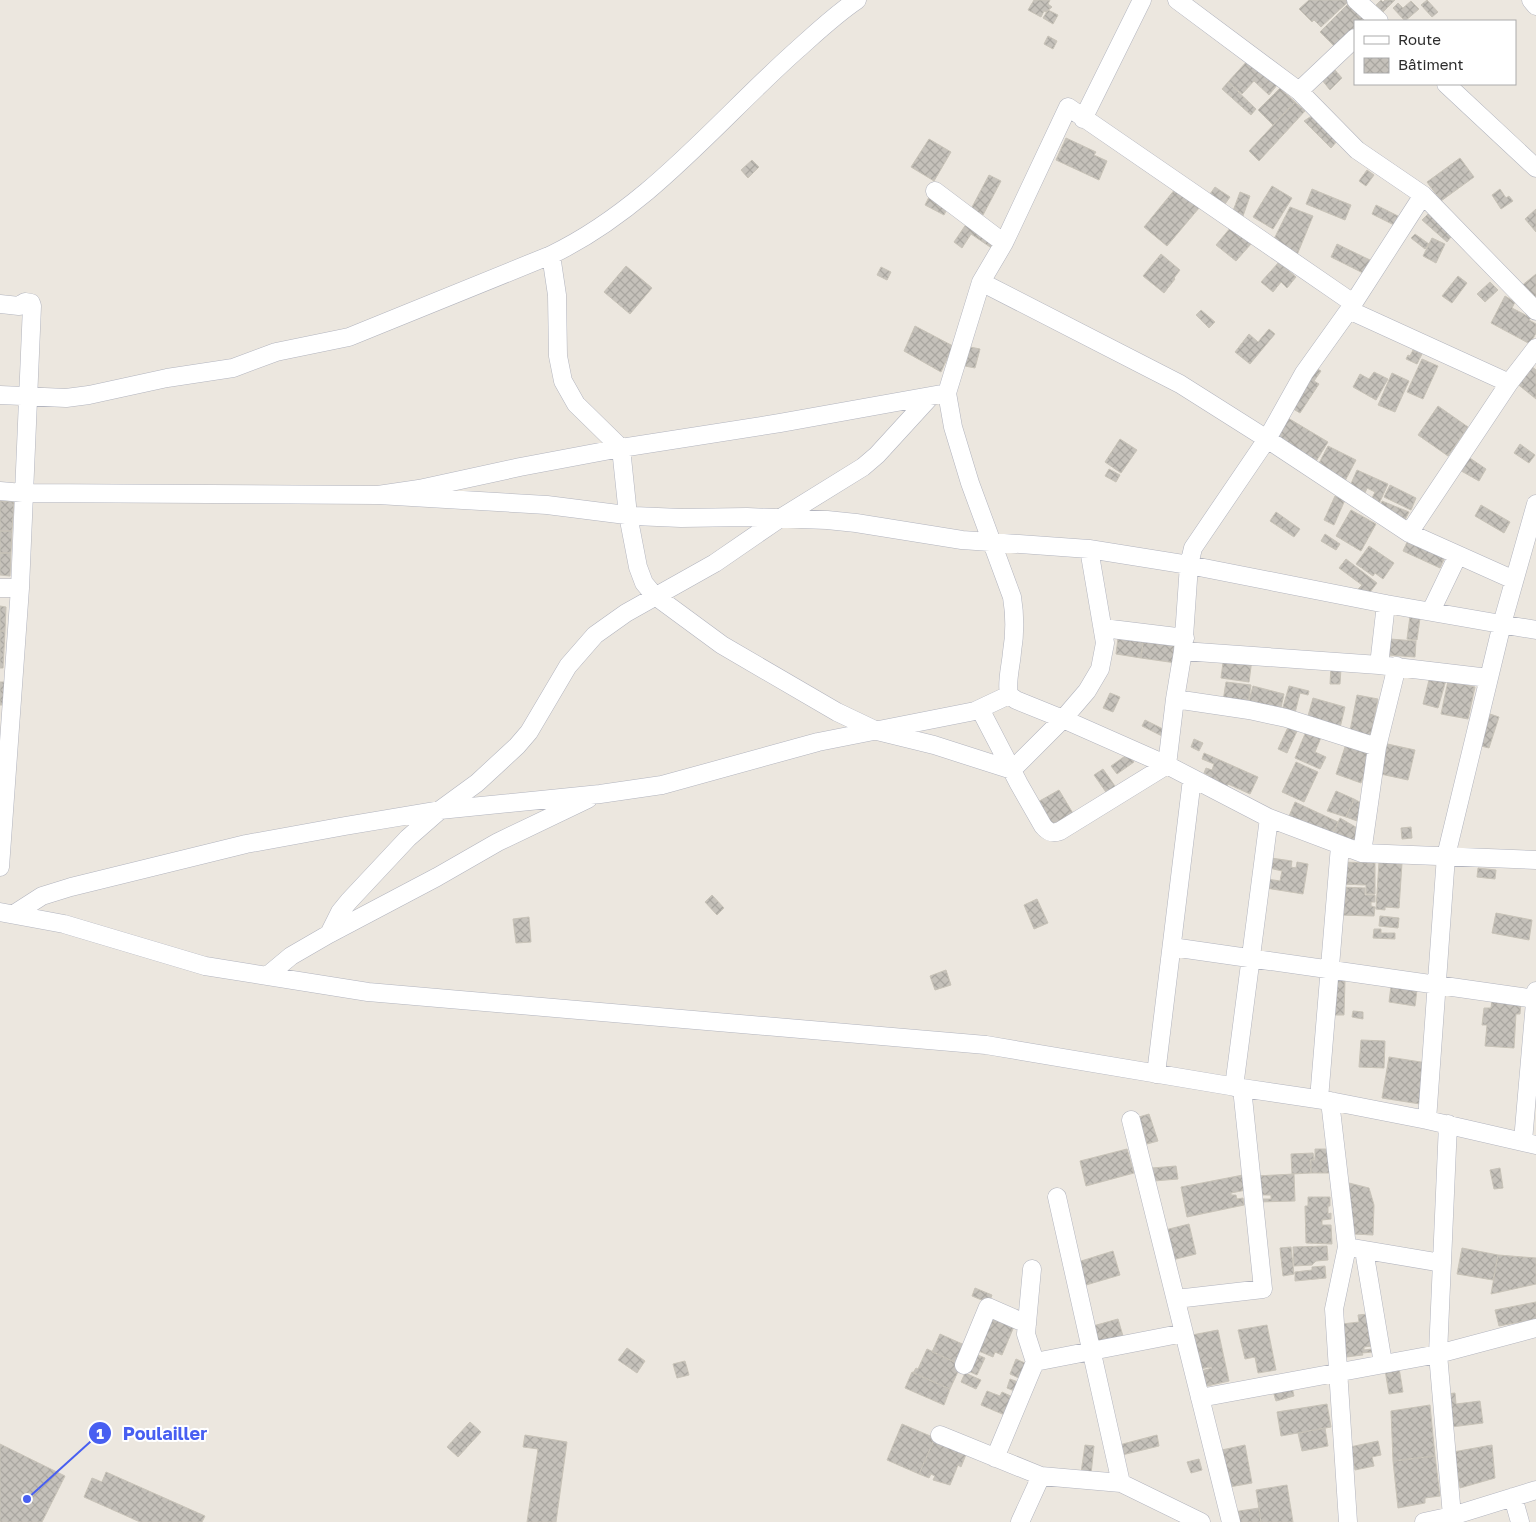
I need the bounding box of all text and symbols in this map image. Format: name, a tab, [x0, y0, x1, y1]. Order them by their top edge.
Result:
legend	[1354, 20, 1516, 85]
text: Route	[1398, 30, 1441, 48]
text: Bâtiment	[1398, 55, 1463, 73]
callout: Poulailler	[88, 1417, 217, 1450]
text: Poulailler	[123, 1422, 207, 1444]
text: 1	[96, 1424, 104, 1442]

